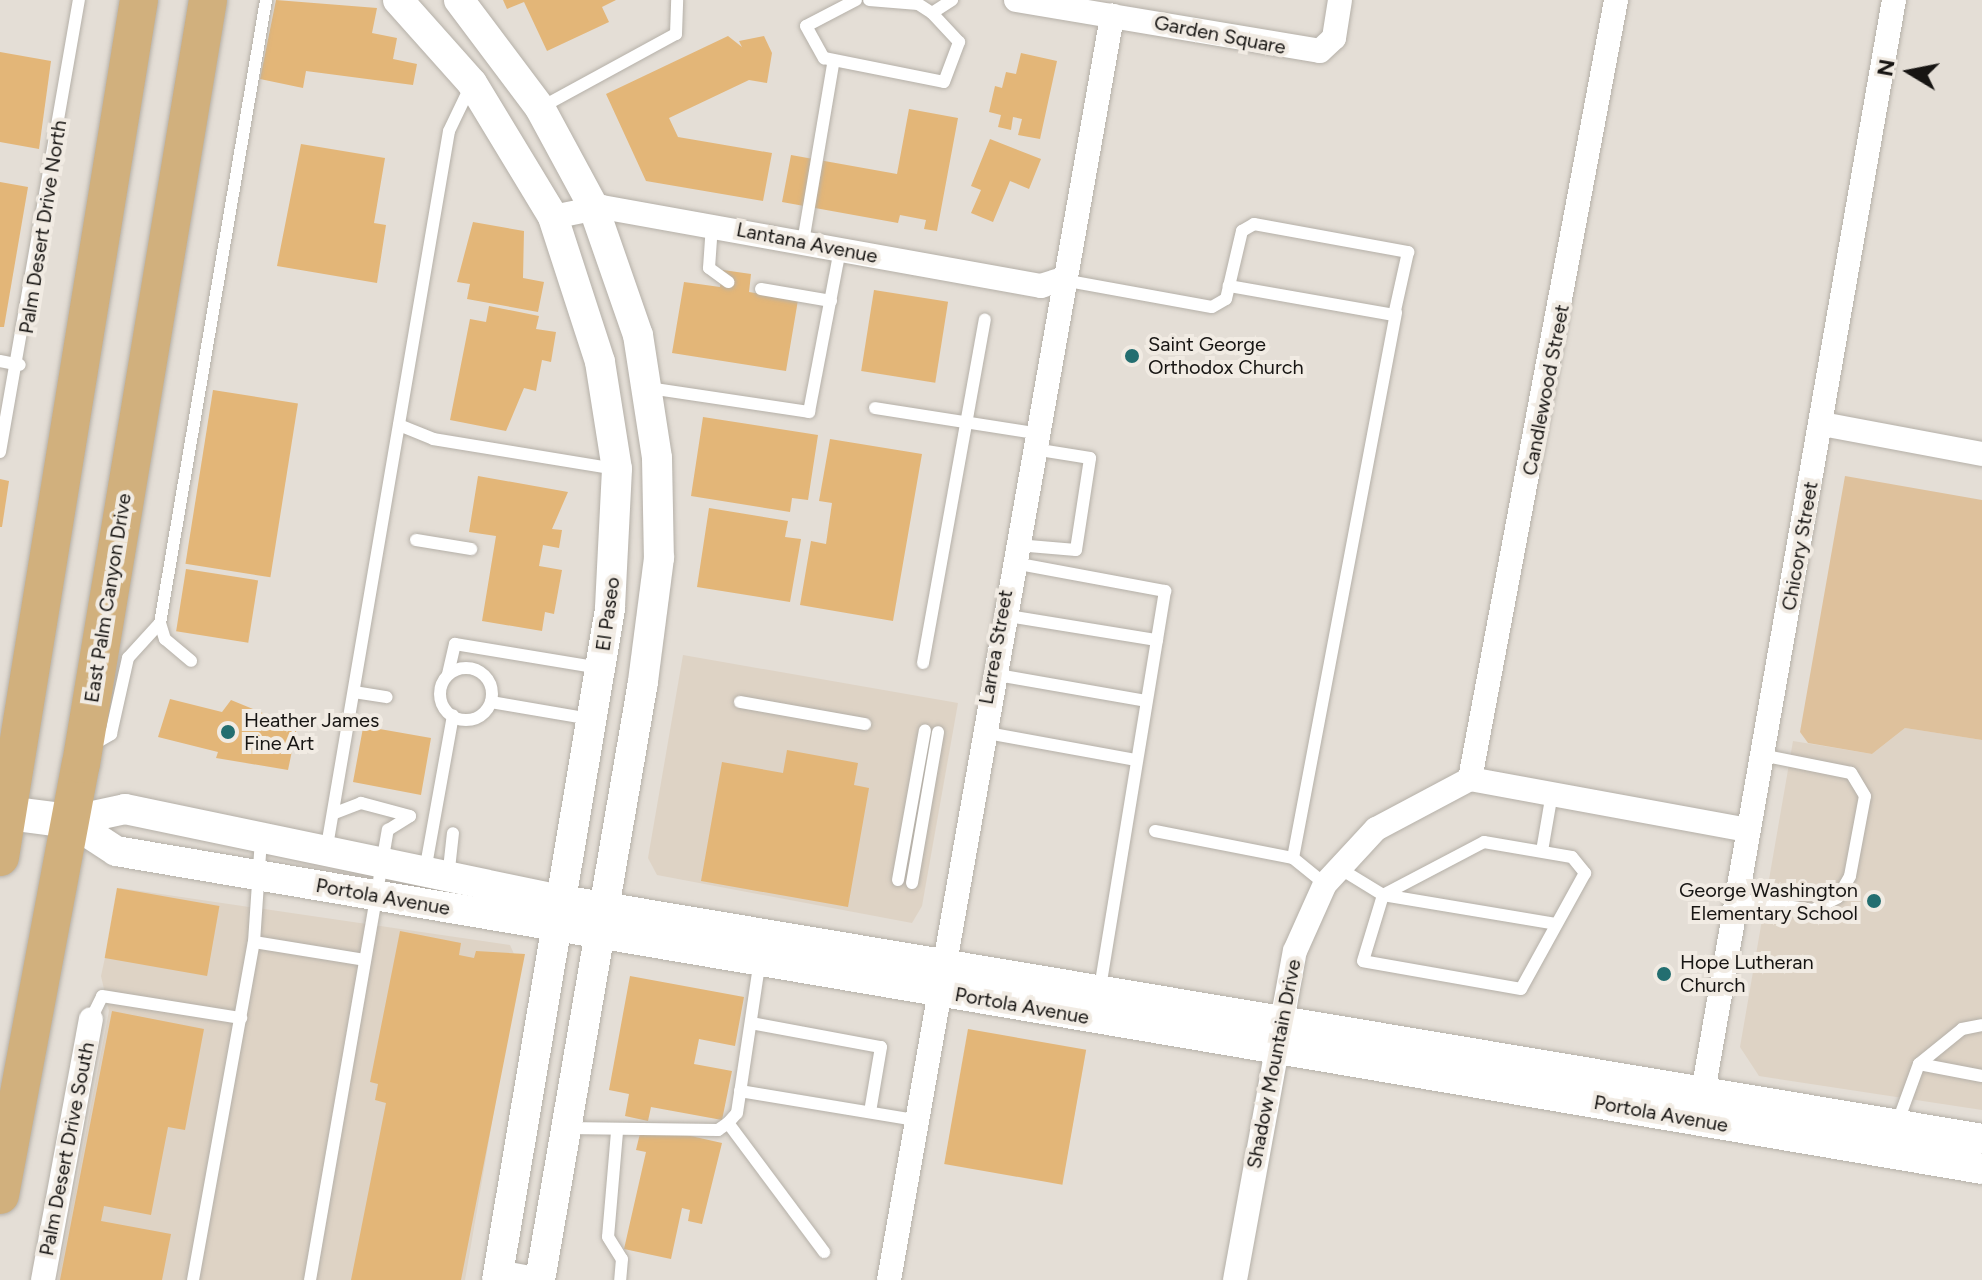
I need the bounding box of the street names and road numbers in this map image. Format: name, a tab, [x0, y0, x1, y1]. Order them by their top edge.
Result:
street label: Garden Square	[1152, 10, 1288, 60]
street label: Palm Desert Drive North	[14, 119, 72, 335]
street label: Lantana Avenue	[734, 218, 880, 268]
street label: Candlewood Street	[1518, 302, 1574, 478]
street label: Chicory Street	[1777, 479, 1823, 613]
street label: East Palm Canyon Drive	[80, 492, 136, 704]
street label: El Paseo	[591, 575, 625, 653]
street label: Larrea Street	[974, 588, 1018, 706]
street label: Portola Avenue	[314, 873, 452, 921]
street label: Shadow Mountain Drive	[1242, 957, 1306, 1171]
street label: Portola Avenue	[953, 982, 1091, 1030]
street label: Palm Desert Drive South	[35, 1040, 99, 1258]
street label: Portola Avenue	[1592, 1090, 1730, 1138]

